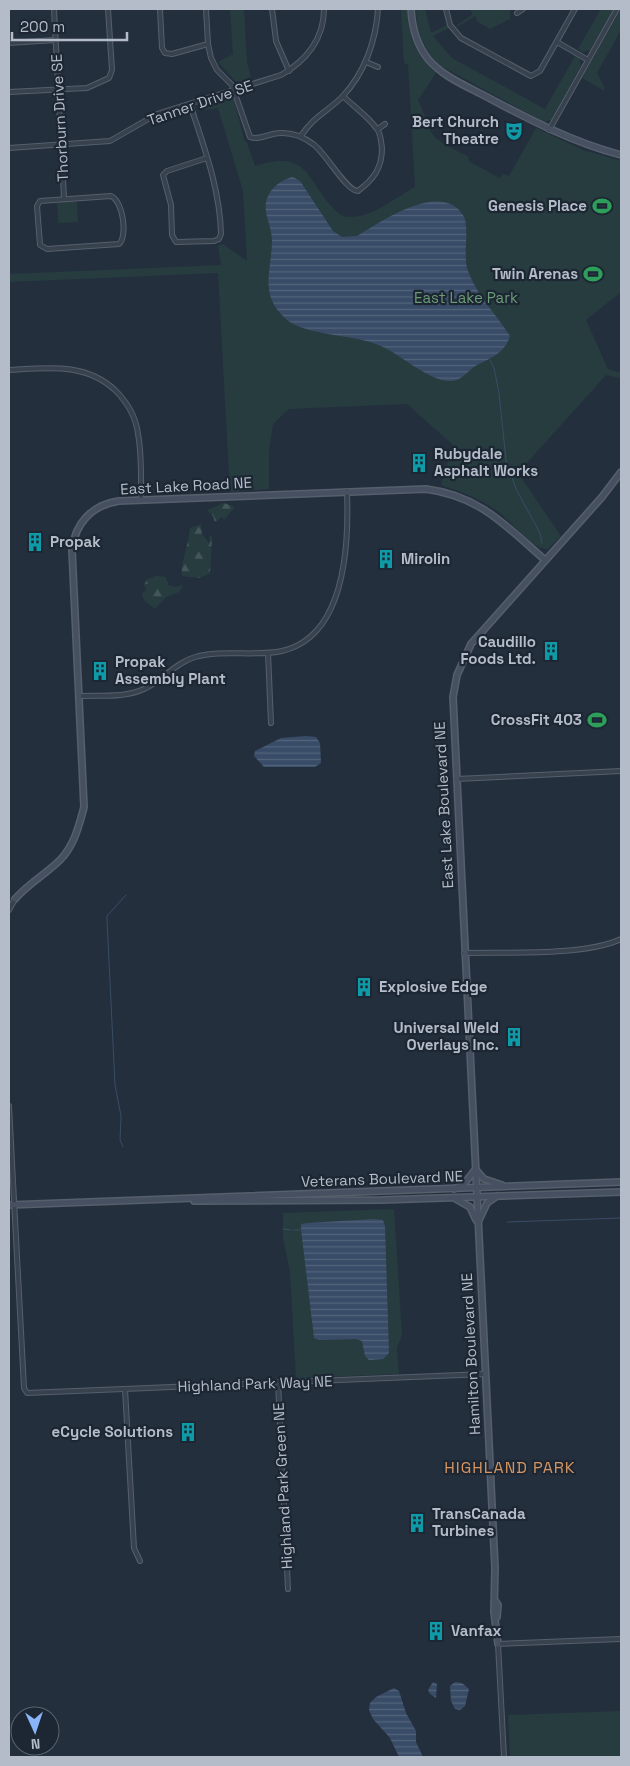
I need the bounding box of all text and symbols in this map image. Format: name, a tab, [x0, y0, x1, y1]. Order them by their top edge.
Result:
scale bar	[12, 10, 128, 42]
text: 200 m	[20, 17, 65, 36]
street label: Thorburn Drive SE	[47, 54, 72, 182]
street label: Tanner Drive SE	[145, 76, 255, 129]
place label: Bert Church Theatre	[412, 112, 499, 148]
theatre icon: Bert Church Theatre	[503, 120, 525, 142]
sports icon: Genesis Place	[591, 195, 613, 217]
place label: Genesis Place	[488, 196, 587, 215]
sports icon: Twin Arenas	[582, 263, 604, 285]
place label: Twin Arenas	[492, 264, 578, 283]
park label: East Lake Park	[414, 288, 518, 307]
place label: Rubydale Asphalt Works	[434, 444, 538, 480]
building icon: Rubydale Asphalt Works	[408, 452, 430, 474]
street label: East Lake Road NE	[120, 473, 252, 498]
building icon: Propak	[24, 531, 46, 553]
place label: Propak	[50, 532, 101, 551]
building icon: Mirolin	[375, 548, 397, 570]
place label: Mirolin	[401, 549, 450, 568]
place label: Caudillo Foods Ltd.	[460, 632, 536, 668]
building icon: Caudillo Foods Ltd.	[540, 640, 562, 662]
place label: Propak Assembly Plant	[115, 652, 226, 688]
building icon: Propak Assembly Plant	[89, 660, 111, 682]
sports icon: CrossFit 403	[586, 709, 608, 731]
place label: CrossFit 403	[491, 710, 582, 729]
street label: East Lake Boulevard NE	[430, 721, 457, 889]
building icon: Explosive Edge	[353, 976, 375, 998]
place label: Explosive Edge	[379, 977, 488, 996]
place label: Universal Weld Overlays Inc.	[393, 1018, 499, 1054]
building icon: Universal Weld Overlays Inc.	[503, 1026, 525, 1048]
street label: Veterans Boulevard NE	[301, 1166, 463, 1191]
street label: Hamilton Boulevard NE	[457, 1273, 484, 1435]
street label: Highland Park Way NE	[177, 1371, 333, 1396]
street label: Highland Park Green NE	[269, 1402, 296, 1570]
building icon: eCycle Solutions	[177, 1421, 199, 1443]
place label: eCycle Solutions	[52, 1422, 173, 1441]
district label: HIGHLAND PARK	[444, 1457, 576, 1478]
place label: TransCanada Turbines	[432, 1504, 526, 1540]
building icon: TransCanada Turbines	[406, 1512, 428, 1534]
building icon: Vanfax	[425, 1620, 447, 1642]
place label: Vanfax	[451, 1621, 502, 1640]
north arrow	[10, 1706, 60, 1756]
text: N	[31, 1735, 41, 1753]

